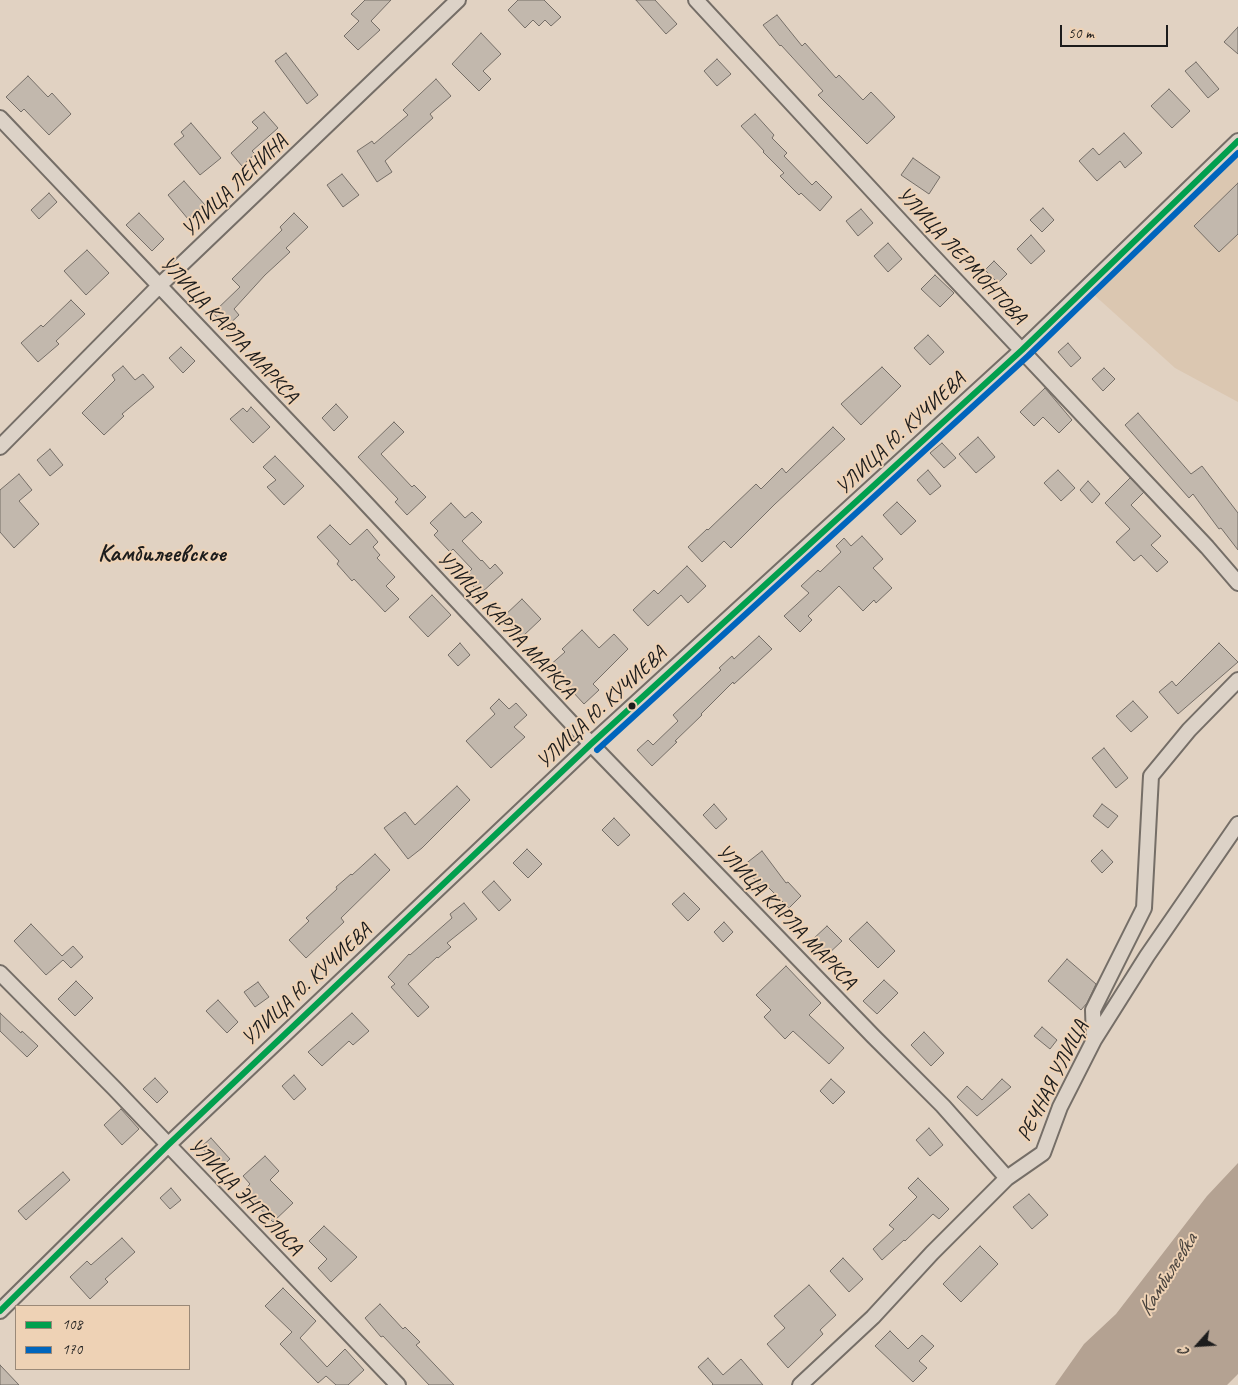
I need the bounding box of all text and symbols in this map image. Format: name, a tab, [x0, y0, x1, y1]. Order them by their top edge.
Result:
scale bar	[1063, 15, 1170, 47]
text: 50 m	[1068, 24, 1094, 43]
street label: УЛИЦА ЛЕНИНА	[177, 129, 293, 243]
street label: УЛИЦА ЛЕРМОНТОВА	[891, 182, 1031, 330]
street label: УЛИЦА КАРЛА МАРКСА	[155, 252, 303, 408]
street label: УЛИЦА Ю. КУЧИЕВА	[831, 368, 971, 500]
district label: Камбилеевское	[98, 541, 226, 569]
street label: УЛИЦА КАРЛА МАРКСА	[432, 547, 580, 703]
street label: УЛИЦА Ю. КУЧИЕВА	[532, 642, 672, 774]
unlabelled marker	[627, 701, 637, 711]
street label: УЛИЦА КАРЛА МАРКСА	[711, 839, 861, 995]
street label: УЛИЦА Ю. КУЧИЕВА	[237, 919, 377, 1051]
street label: РЕЧНАЯ УЛИЦА	[1012, 1017, 1094, 1145]
street label: УЛИЦА ЭНГЕЛЬСА	[183, 1133, 307, 1261]
water label: Камбилеевка	[1132, 1229, 1204, 1321]
legend	[15, 1305, 190, 1370]
text: 108	[62, 1315, 82, 1334]
north arrow	[1173, 1320, 1223, 1370]
text: 170	[62, 1340, 82, 1359]
text: С	[1175, 1345, 1193, 1359]

